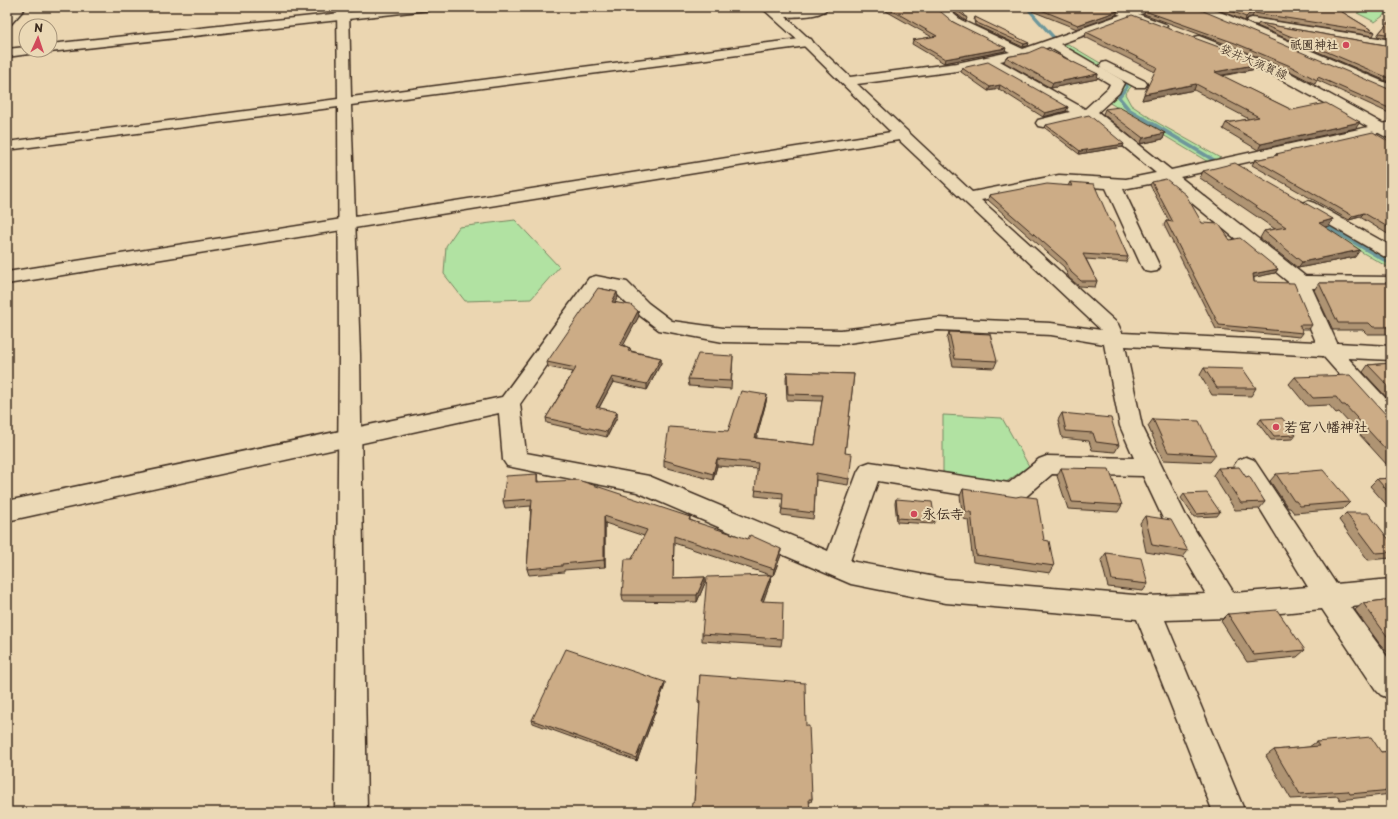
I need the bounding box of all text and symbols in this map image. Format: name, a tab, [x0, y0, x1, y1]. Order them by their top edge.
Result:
north arrow	[18, 18, 58, 58]
text: N	[34, 19, 44, 36]
place label: 祇園神社	[1290, 35, 1338, 53]
street label: 袋井大須賀線	[1218, 39, 1291, 83]
marker: 祇園神社	[1341, 40, 1351, 50]
place label: 若宮八幡神社	[1284, 416, 1368, 437]
marker: 若宮八幡神社	[1271, 422, 1281, 432]
place label: 永伝寺	[922, 503, 964, 524]
marker: 永伝寺	[909, 509, 919, 519]

